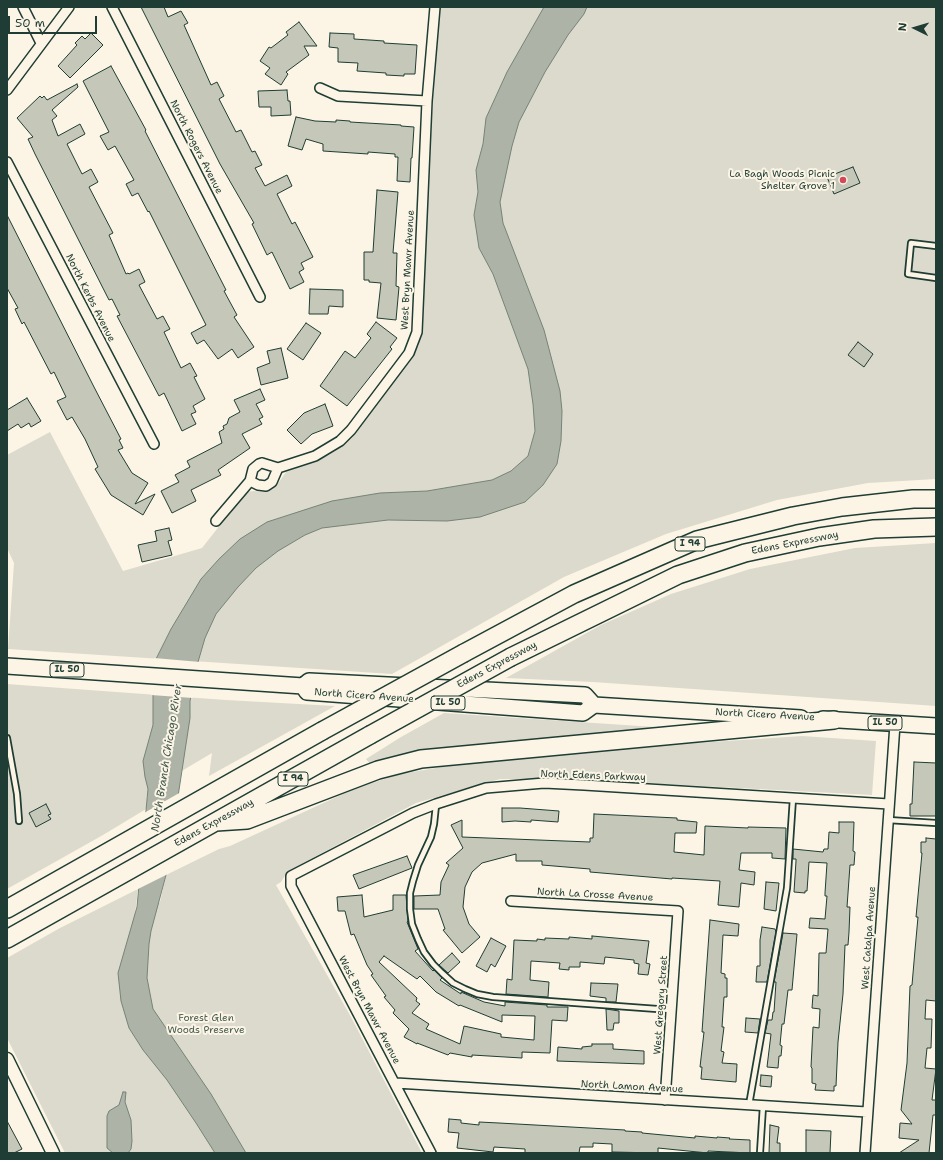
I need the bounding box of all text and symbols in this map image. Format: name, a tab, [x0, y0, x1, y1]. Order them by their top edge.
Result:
scale bar	[10, 8, 99, 34]
north arrow	[895, 8, 935, 48]
text: 50 m	[15, 15, 45, 31]
text: N	[895, 22, 910, 32]
street label: North Rogers Avenue	[167, 98, 225, 196]
place label: La Bagh Woods Picnic Shelter Grove 1	[729, 168, 835, 192]
marker: La Bagh Woods Picnic Shelter Grove 1	[838, 175, 848, 185]
street label: West Bryn Mawr Avenue	[399, 210, 417, 330]
street label: North Kerbs Avenue	[63, 252, 117, 344]
street label: Edens Expressway	[750, 529, 840, 557]
road number: I 94	[675, 537, 705, 551]
street label: Edens Expressway	[455, 639, 539, 691]
road number: IL 50	[50, 663, 84, 677]
water label: North Branch Chicago River	[149, 683, 185, 833]
street label: North Cicero Avenue	[314, 687, 414, 705]
road number: IL 50	[431, 696, 465, 710]
street label: North Cicero Avenue	[715, 706, 815, 724]
road number: IL 50	[868, 716, 902, 730]
street label: North Edens Parkway	[540, 768, 646, 784]
road number: I 94	[278, 772, 308, 786]
street label: Edens Expressway	[172, 796, 256, 850]
street label: North La Crosse Avenue	[537, 886, 653, 904]
street label: West Catalpa Avenue	[859, 886, 879, 990]
street label: West Bryn Mawr Avenue	[335, 954, 403, 1066]
street label: West Gregory Street	[652, 955, 670, 1055]
park label: Forest Glen Woods Preserve	[167, 1012, 245, 1036]
street label: North Lamon Avenue	[580, 1078, 684, 1096]

